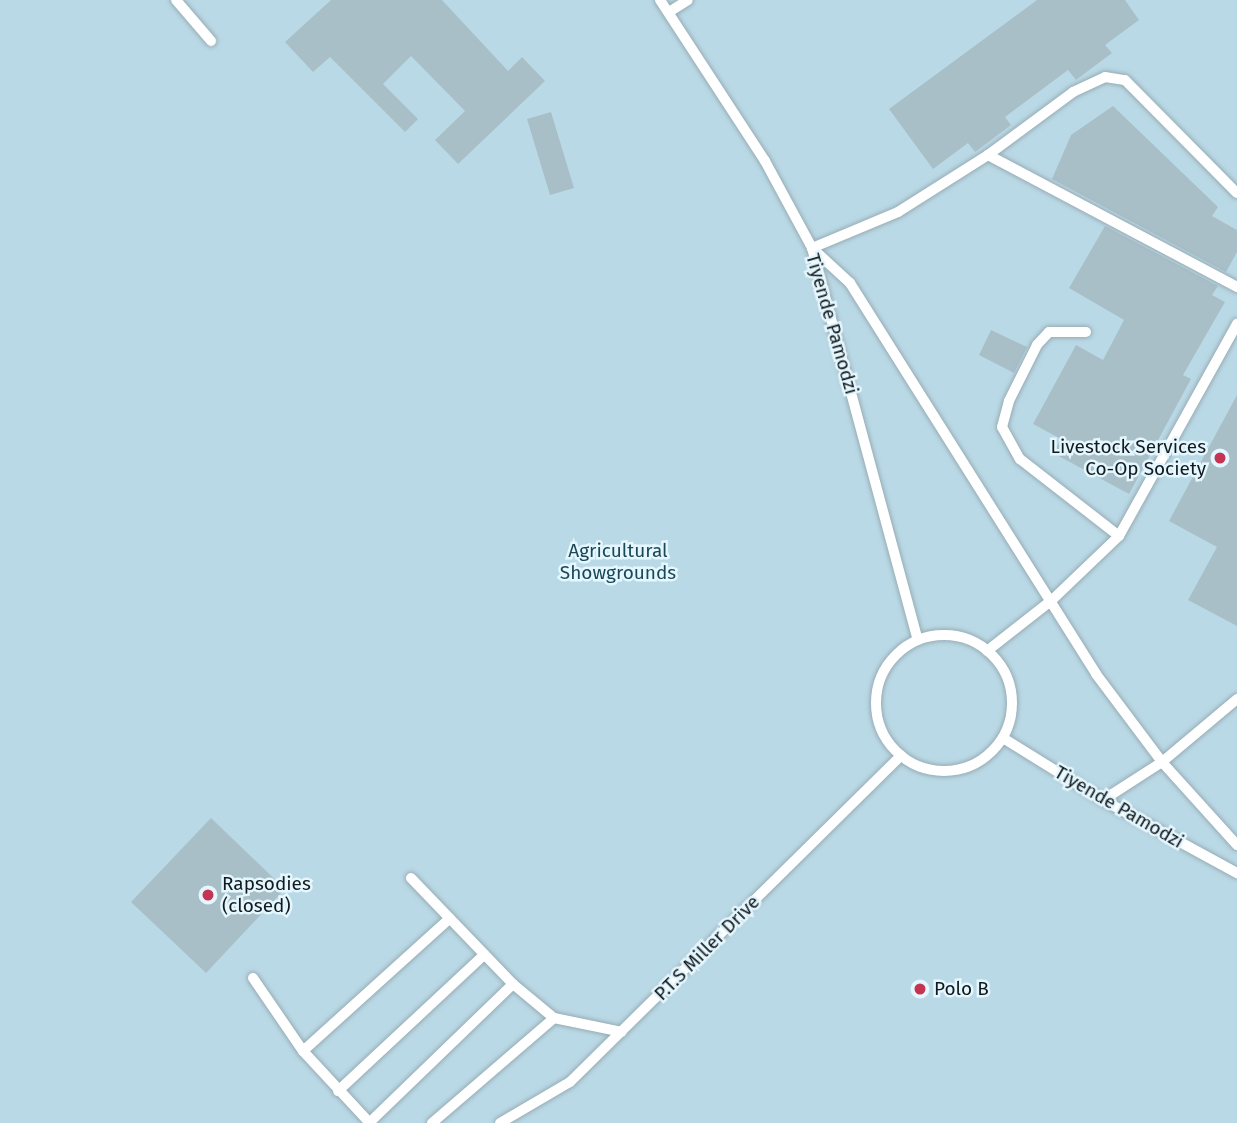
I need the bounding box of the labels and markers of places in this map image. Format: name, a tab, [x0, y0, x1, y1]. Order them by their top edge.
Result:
place label: Livestock Services Co-Op Society	[1050, 436, 1206, 480]
marker: Livestock Services Co-Op Society	[1212, 450, 1228, 466]
place label: Rapsodies (closed)	[222, 873, 311, 917]
marker: Rapsodies (closed)	[200, 887, 216, 903]
place label: Polo B	[934, 978, 989, 1000]
marker: Polo B	[912, 981, 928, 997]

